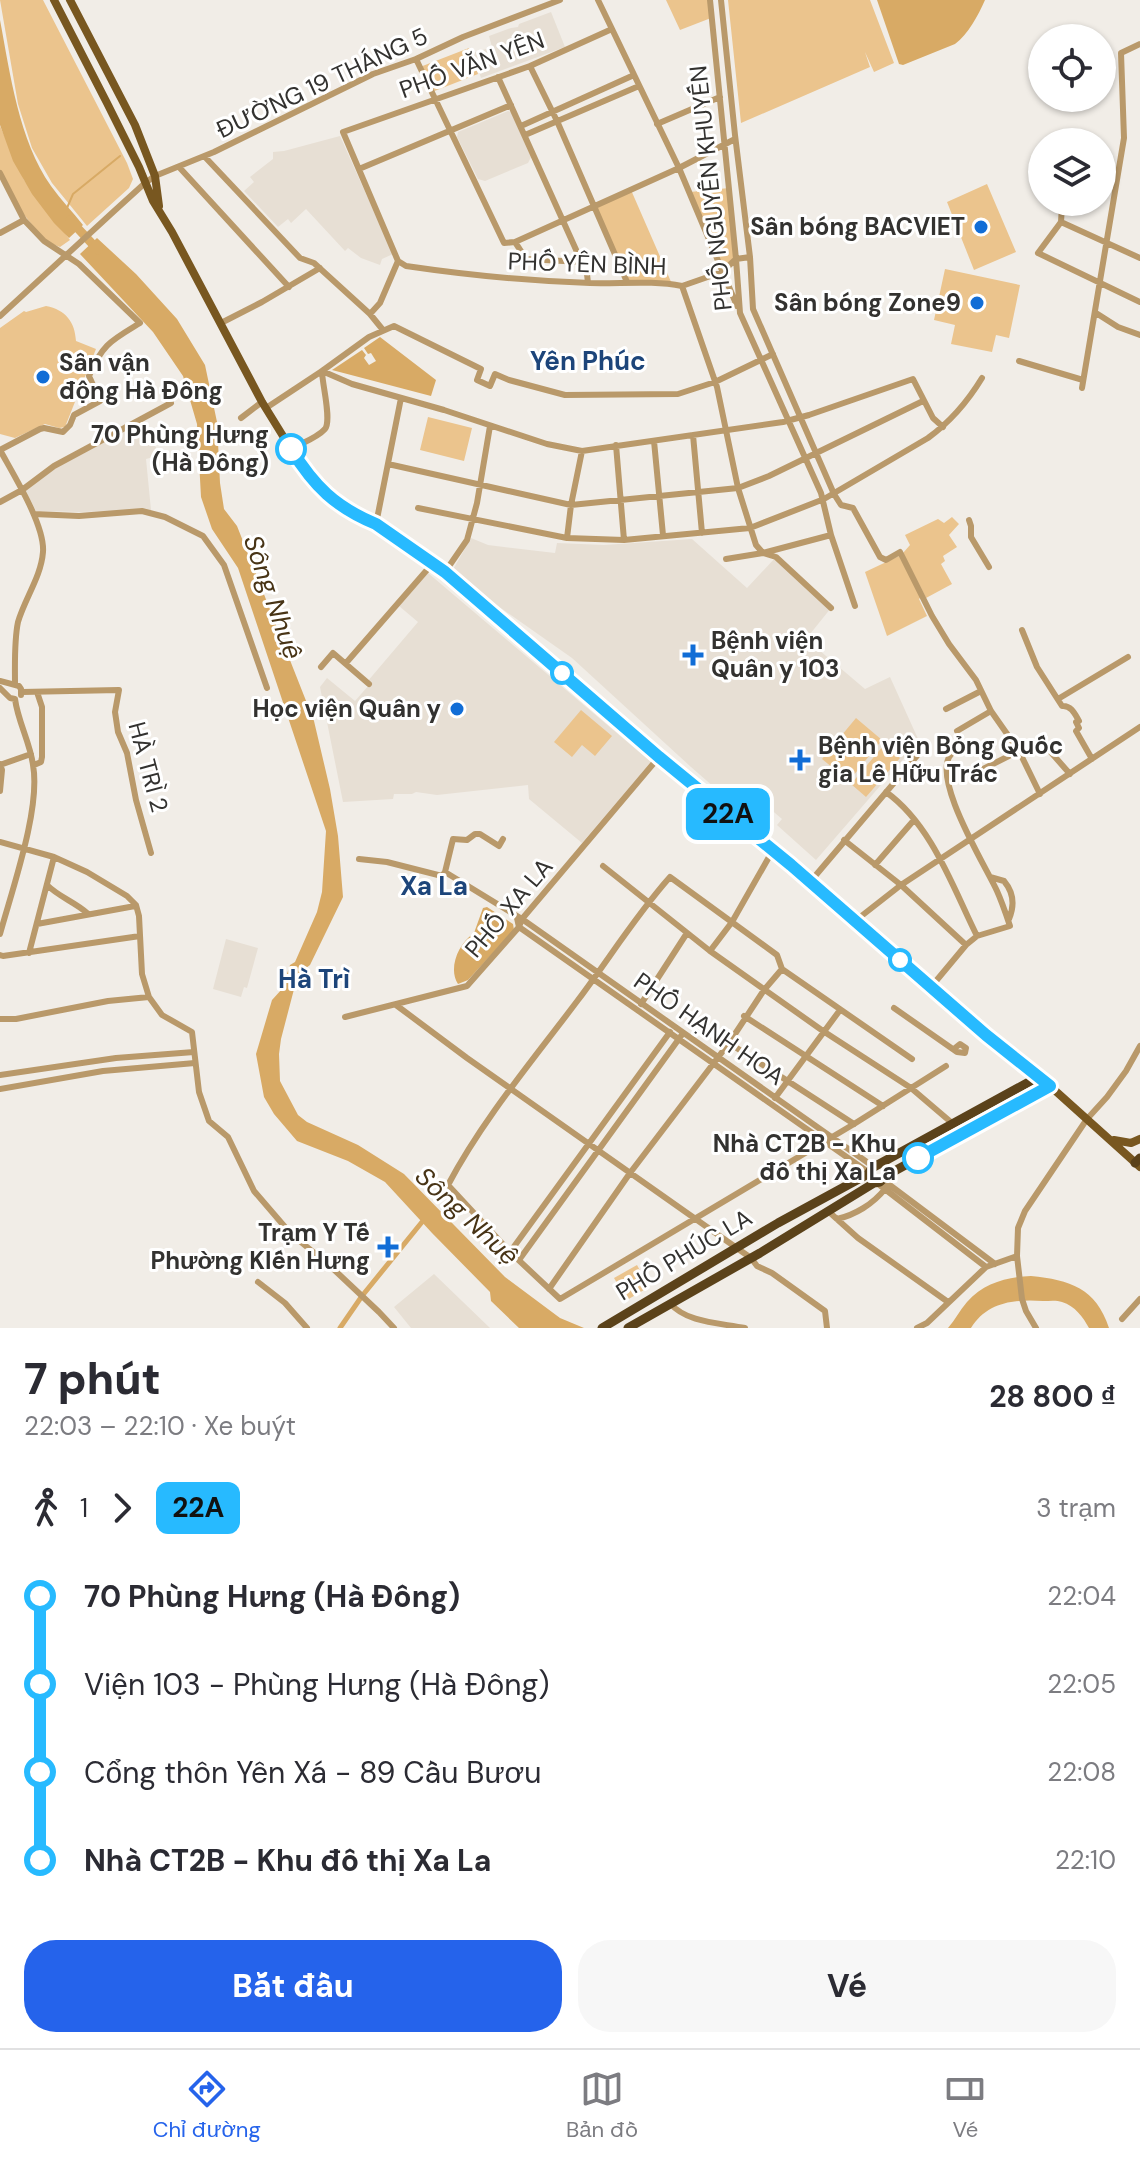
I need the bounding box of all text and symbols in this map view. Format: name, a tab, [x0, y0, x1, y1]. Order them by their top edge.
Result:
street label: ĐƯỜNG 19 THÁNG 5	[211, 20, 432, 145]
street label: PHỐ VĂN YÊN	[395, 24, 549, 105]
map controls	[1028, 24, 1116, 216]
button: locate	[1028, 24, 1116, 112]
street label: PHỐ NGUYỄN KHUYẾN	[682, 64, 739, 312]
button: layers	[1028, 128, 1116, 216]
place label: Sân bóng BACVIET	[750, 211, 965, 242]
marker: Sân bóng BACVIET	[972, 218, 990, 236]
street label: PHỐ YÊN BÌNH	[507, 245, 667, 282]
place label: Sân bóng Zone9	[774, 287, 961, 318]
marker: Sân bóng Zone9	[968, 294, 986, 312]
district label: Yên Phúc	[530, 344, 646, 378]
place label: Sân vận động Hà Đông	[59, 347, 223, 406]
marker: Sân vận động Hà Đông	[34, 368, 52, 386]
place label: 70 Phùng Hưng (Hà Đông)	[91, 419, 269, 478]
marker: 70 Phùng Hưng (Hà Đông)	[276, 434, 306, 464]
water label: Sông Nhuệ	[236, 530, 310, 664]
place label: Bệnh viện Quân y 103	[711, 625, 839, 684]
marker: Bệnh viện Quân y 103	[682, 644, 704, 666]
unlabelled marker	[551, 662, 573, 684]
place label: Học viện Quân y	[252, 693, 442, 724]
marker: Học viện Quân y	[448, 700, 466, 718]
street label: HÀ TRÌ 2	[122, 718, 175, 815]
place label: Bệnh viện Bỏng Quốc gia Lê Hữu Trác	[818, 730, 1063, 789]
marker: Bệnh viện Bỏng Quốc gia Lê Hữu Trác	[789, 749, 811, 771]
line badge: 22A	[682, 788, 774, 840]
text: 22A	[702, 795, 754, 832]
street label: PHỐ XA LA	[458, 851, 559, 964]
district label: Xa La	[400, 869, 468, 903]
unlabelled marker	[889, 949, 911, 971]
district label: Hà Trì	[278, 962, 350, 996]
street label: PHỐ HẠNH HOA	[628, 965, 791, 1092]
place label: Nhà CT2B - Khu đô thị Xa La	[713, 1128, 896, 1187]
marker: Nhà CT2B - Khu đô thị Xa La	[903, 1143, 933, 1173]
water label: Sông Nhuệ	[408, 1159, 526, 1273]
street label: PHỐ PHÚC LA	[610, 1202, 758, 1307]
place label: Trạm Y Tế Phường KIến Hưng	[151, 1217, 370, 1276]
marker: Trạm Y Tế Phường KIến Hưng	[377, 1236, 399, 1258]
text: 7 phút	[24, 1350, 161, 1408]
text: 28 800 ₫	[989, 1377, 1116, 1416]
text: 22:03 – 22:10 · Xe buýt	[24, 1409, 296, 1443]
icon: walk	[24, 1486, 68, 1530]
icon: forward	[100, 1486, 144, 1530]
text: 22A	[172, 1489, 224, 1526]
text: 1	[80, 1491, 88, 1525]
text: 3 trạm	[1036, 1491, 1116, 1525]
text: 70 Phùng Hưng (Hà Đông)	[84, 1577, 460, 1616]
text: 22:04	[1047, 1579, 1116, 1613]
text: Viện 103 - Phùng Hưng (Hà Đông)	[84, 1665, 549, 1704]
text: 22:05	[1047, 1667, 1116, 1701]
text: Cổng thôn Yên Xá - 89 Cầu Bươu	[84, 1753, 541, 1792]
text: 22:08	[1047, 1755, 1116, 1789]
text: Nhà CT2B - Khu đô thị Xa La	[84, 1841, 491, 1880]
text: 22:10	[1055, 1843, 1116, 1877]
button: Bắt đầu	[24, 1940, 562, 2032]
button: Vé	[578, 1940, 1116, 2032]
tab: Chỉ đường	[153, 2067, 261, 2144]
tab: Bản đồ	[566, 2067, 638, 2144]
tab: Vé	[943, 2067, 987, 2144]

